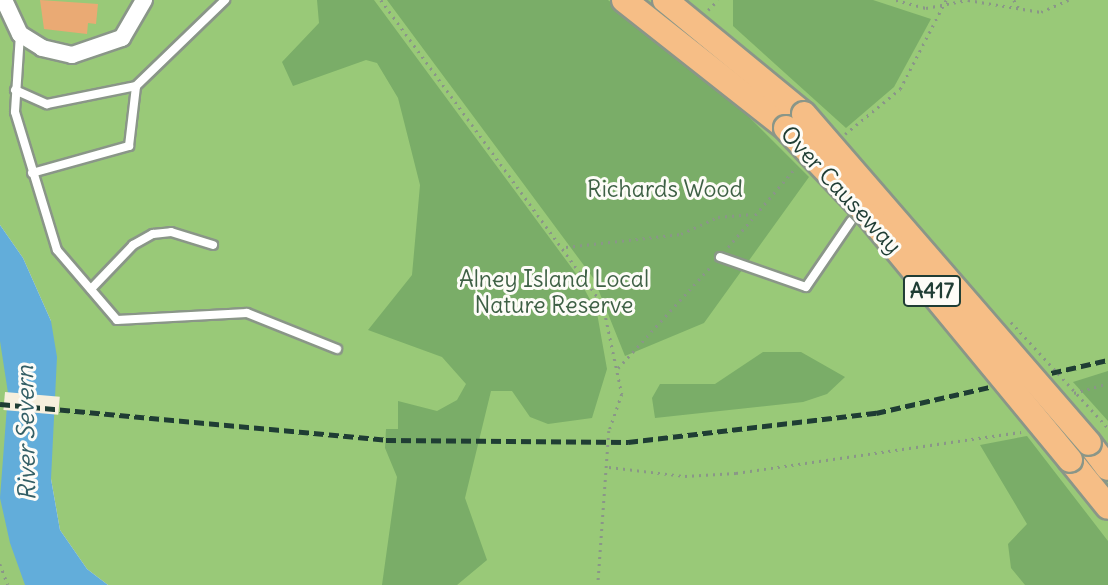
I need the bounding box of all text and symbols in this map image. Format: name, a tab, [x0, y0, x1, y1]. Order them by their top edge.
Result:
street label: Over Causeway	[775, 120, 907, 260]
park label: Richards Wood	[587, 175, 743, 203]
park label: Alney Island Local Nature Reserve	[459, 265, 649, 319]
road number: A417	[902, 274, 962, 308]
water label: River Severn	[10, 365, 42, 501]

